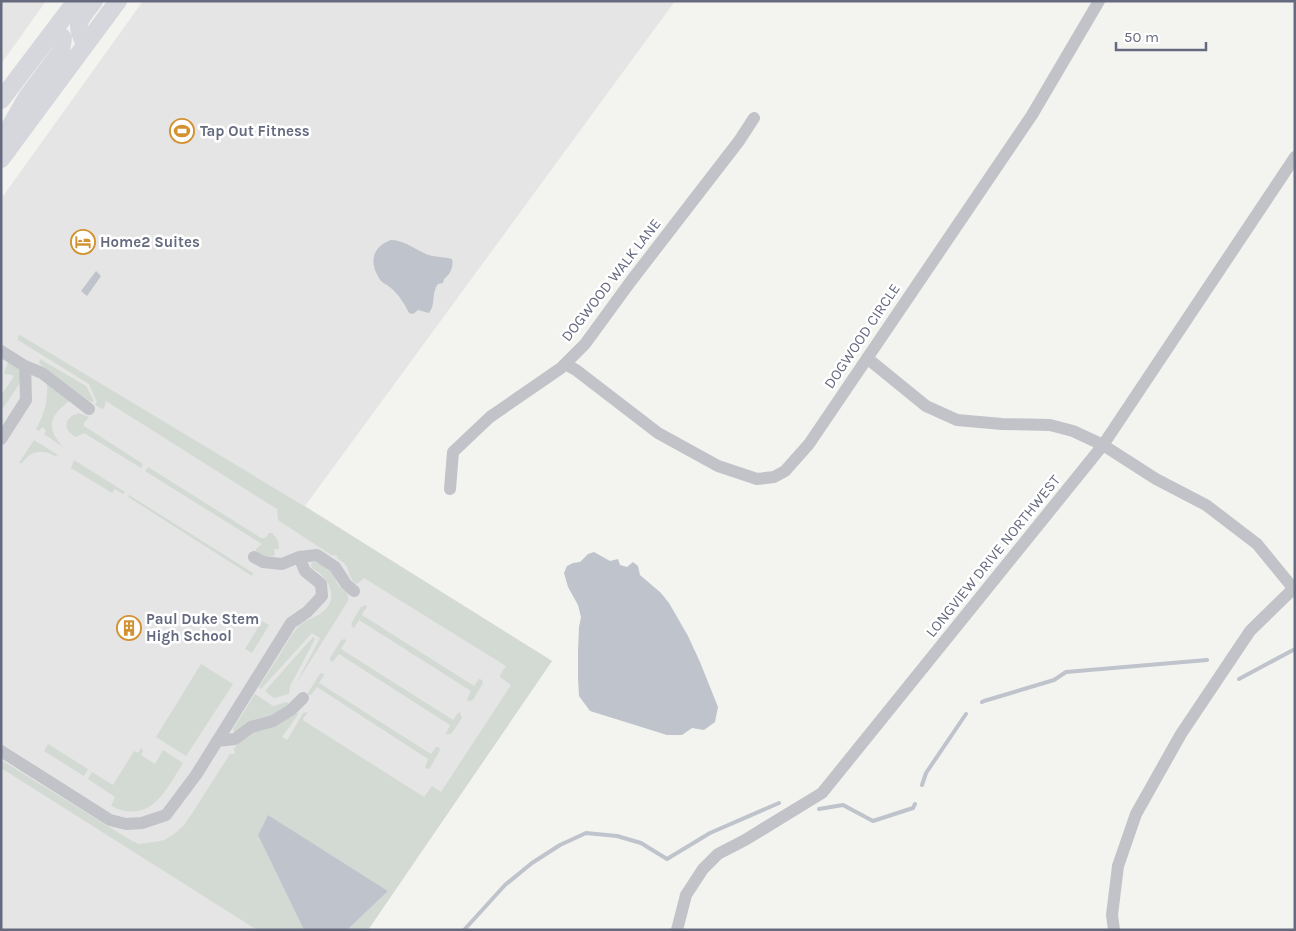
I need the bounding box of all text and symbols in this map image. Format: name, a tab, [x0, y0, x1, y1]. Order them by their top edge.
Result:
scale bar	[1116, 20, 1206, 52]
text: 50 m	[1124, 28, 1159, 46]
sports icon: Tap Out Fitness	[169, 118, 195, 144]
place label: Tap Out Fitness	[200, 122, 310, 140]
street label: DOGWOOD WALK LANE	[557, 215, 665, 345]
hotel icon: Home2 Suites	[70, 229, 96, 255]
place label: Home2 Suites	[100, 233, 200, 251]
street label: DOGWOOD CIRCLE	[820, 280, 904, 392]
street label: LONGVIEW DRIVE NORTHWEST	[922, 471, 1064, 641]
place label: Paul Duke Stem High School	[146, 610, 259, 645]
building icon: Paul Duke Stem High School	[116, 615, 142, 641]

